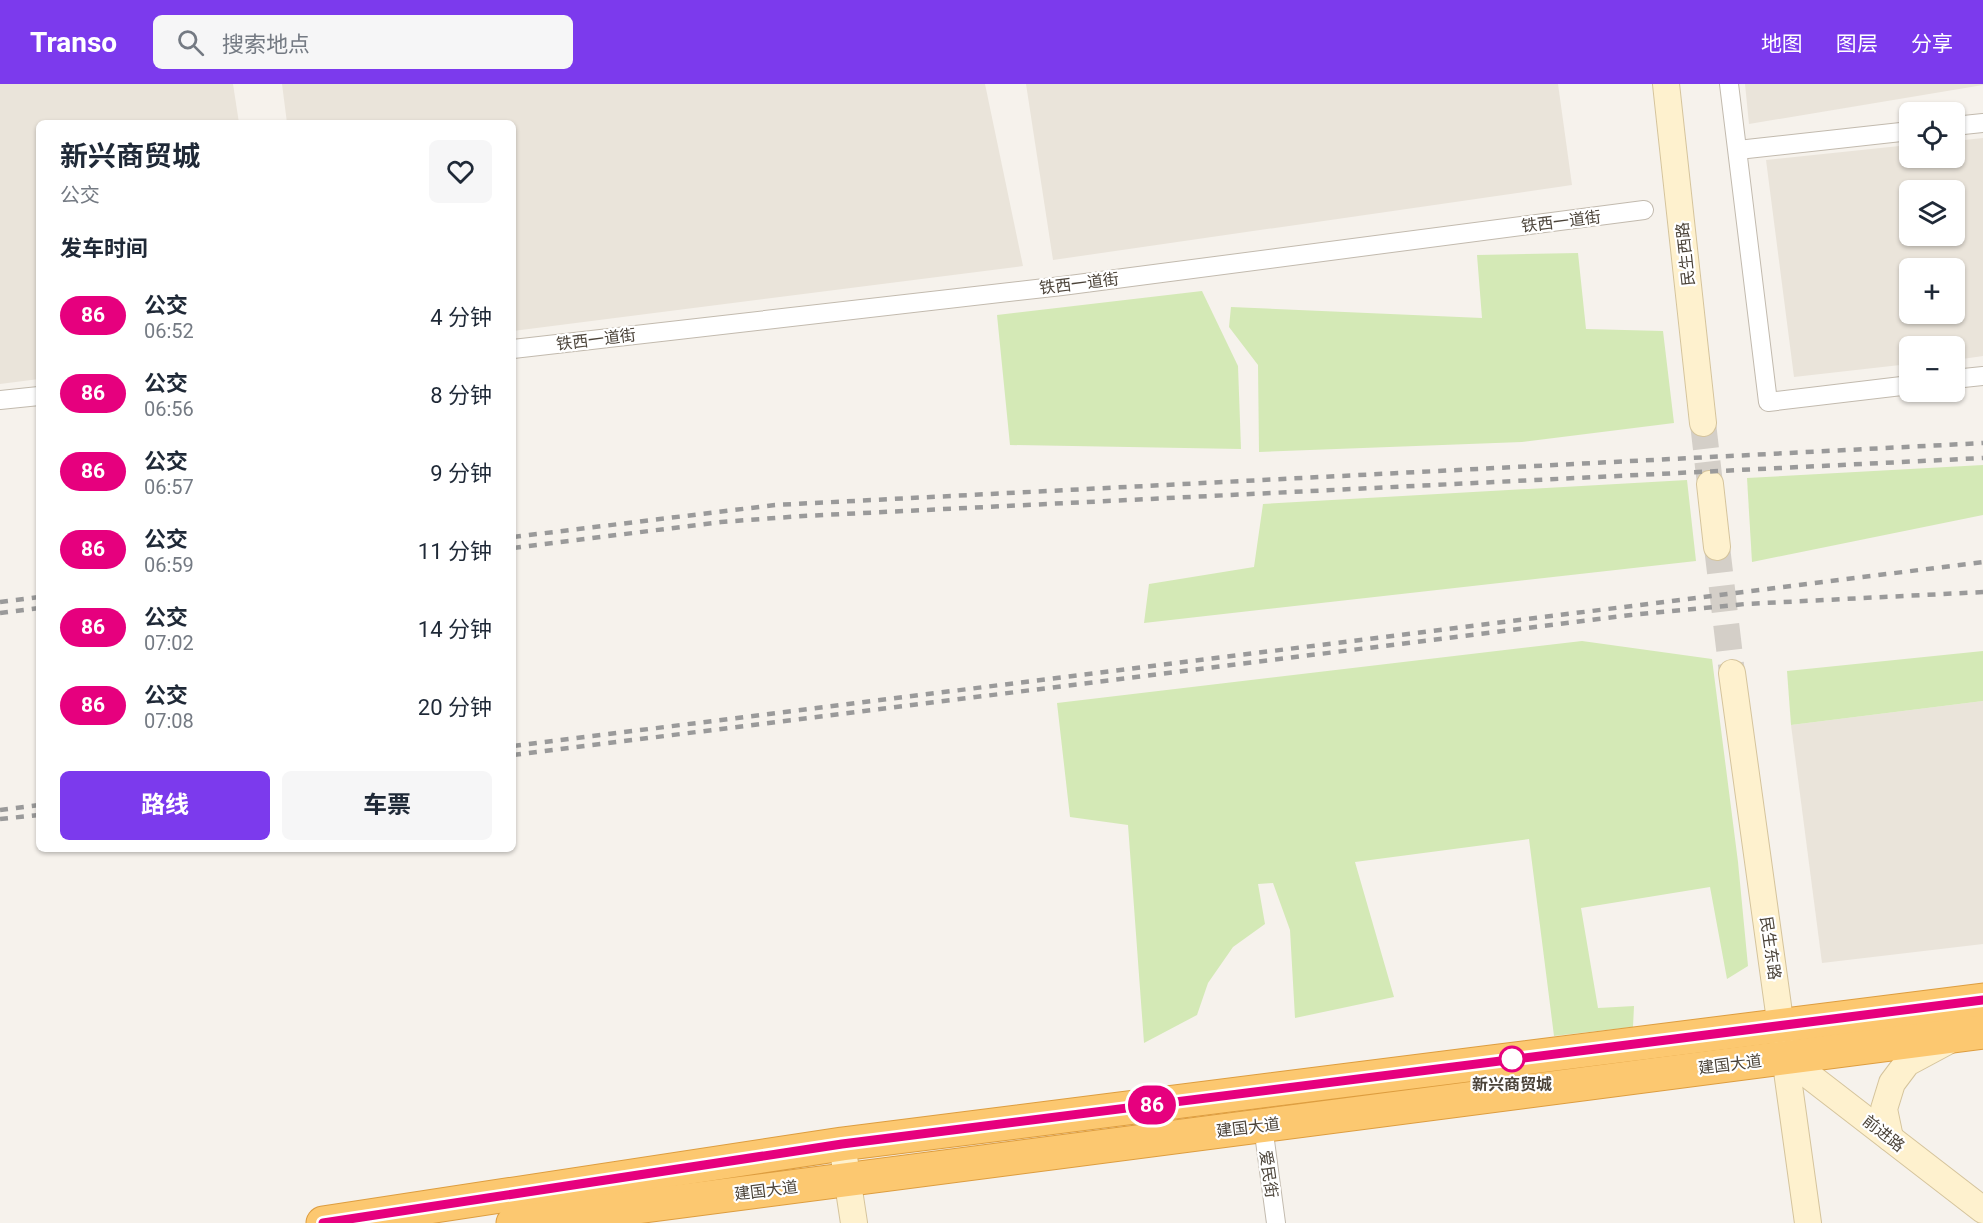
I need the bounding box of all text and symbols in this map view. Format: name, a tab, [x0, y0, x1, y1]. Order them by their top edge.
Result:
search box	[153, 15, 573, 69]
text: Transo	[30, 26, 117, 59]
icon: search	[174, 26, 207, 59]
text: 搜索地点	[222, 32, 310, 57]
text: 地图	[1761, 32, 1803, 56]
text: 图层	[1836, 32, 1878, 56]
text: 分享	[1911, 32, 1953, 56]
map controls	[1899, 102, 1965, 402]
button: locate	[1899, 102, 1965, 168]
text: 新兴商贸城	[60, 140, 200, 173]
button: heart	[429, 140, 492, 203]
button: layers	[1899, 180, 1965, 246]
text: 公交	[60, 183, 100, 207]
street label: 铁西一道街	[1520, 207, 1602, 236]
street label: 民生西路	[1673, 221, 1698, 287]
text: 发车时间	[60, 236, 148, 261]
button: +	[1899, 258, 1965, 324]
street label: 铁西一道街	[1038, 269, 1120, 298]
text: 公交	[144, 293, 188, 318]
text: 86	[81, 303, 105, 327]
text: 4 分钟	[430, 305, 492, 330]
text: 06:52	[144, 319, 194, 343]
street label: 铁西一道街	[555, 325, 637, 354]
button: −	[1899, 336, 1965, 402]
text: 公交	[144, 371, 188, 396]
text: 86	[81, 381, 105, 405]
text: 8 分钟	[430, 383, 492, 408]
text: 06:56	[144, 397, 194, 421]
text: 公交	[144, 449, 188, 474]
text: 86	[81, 459, 105, 483]
text: 9 分钟	[430, 461, 492, 486]
text: 06:57	[144, 475, 194, 499]
text: 公交	[144, 527, 188, 552]
text: 86	[81, 537, 105, 561]
text: 11 分钟	[418, 539, 492, 564]
text: 06:59	[144, 553, 194, 577]
text: 公交	[144, 605, 188, 630]
text: 86	[81, 615, 105, 639]
text: 14 分钟	[418, 617, 492, 642]
text: 07:02	[144, 631, 194, 655]
text: 公交	[144, 683, 188, 708]
text: 86	[81, 693, 105, 717]
text: 20 分钟	[418, 695, 492, 720]
text: 07:08	[144, 709, 194, 733]
button: 路线	[60, 771, 270, 840]
button: 车票	[282, 771, 492, 840]
street label: 民生东路	[1757, 915, 1784, 981]
marker: 新兴商贸城	[1499, 1046, 1525, 1072]
street label: 建国大道	[1697, 1051, 1763, 1078]
place label: 新兴商贸城	[1472, 1075, 1552, 1094]
line badge: 86	[1125, 1086, 1179, 1124]
text: 86	[1140, 1093, 1164, 1117]
street label: 前进路	[1859, 1111, 1908, 1156]
street label: 建国大道	[1215, 1114, 1281, 1141]
street label: 爱民街	[1256, 1149, 1281, 1199]
street label: 建国大道	[733, 1177, 799, 1204]

